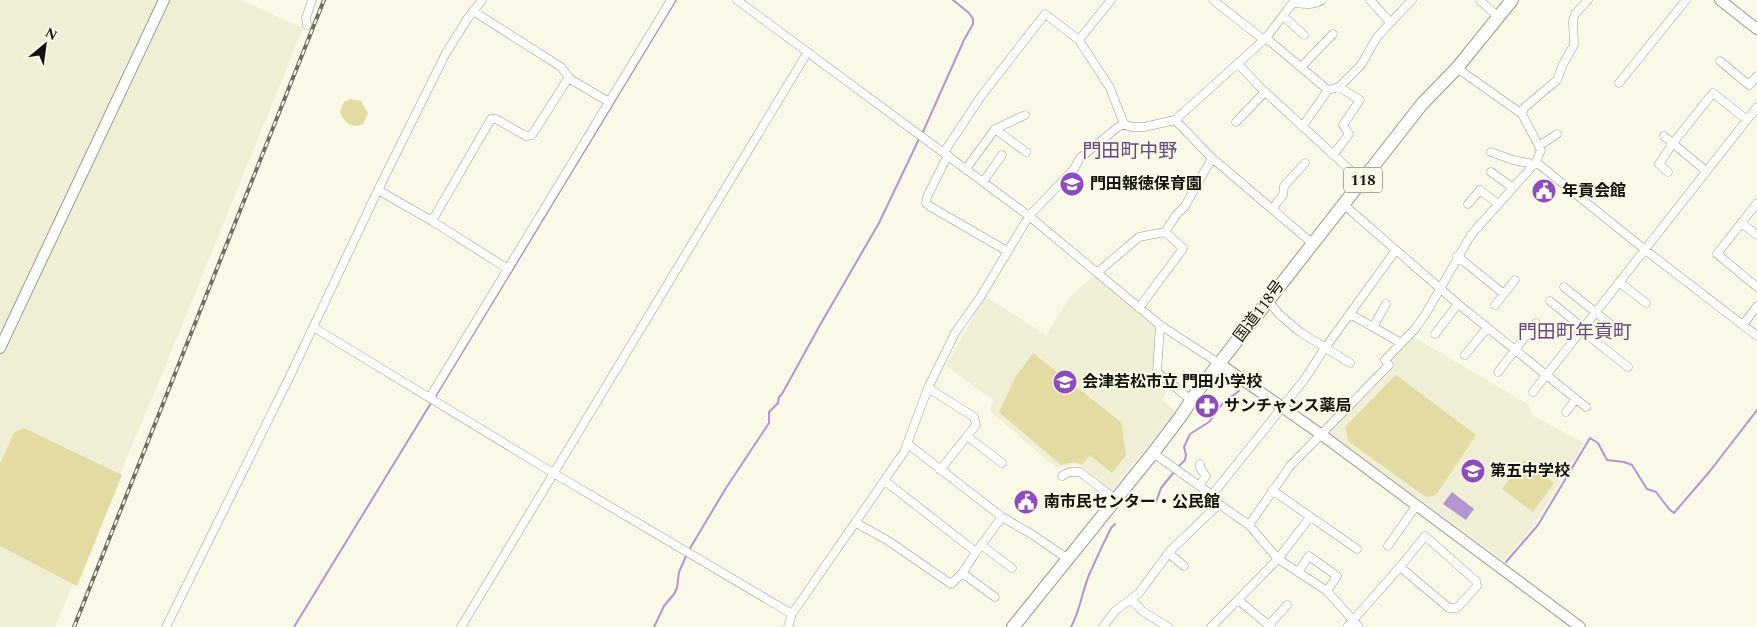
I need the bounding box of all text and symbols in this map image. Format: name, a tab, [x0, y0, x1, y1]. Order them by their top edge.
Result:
north arrow	[20, 20, 70, 70]
text: N	[41, 22, 61, 46]
district label: 門田町中野	[1082, 137, 1178, 166]
road number: 118	[1344, 168, 1382, 192]
school or university icon: 門田報徳保育園	[1059, 171, 1085, 197]
place label: 門田報徳保育園	[1090, 172, 1202, 196]
public building icon: 年貢会館	[1531, 178, 1557, 204]
place label: 年貢会館	[1562, 179, 1626, 203]
street label: 国道118号	[1228, 275, 1290, 347]
district label: 門田町年貢町	[1518, 318, 1632, 347]
school or university icon: 会津若松市立 門田小学校	[1052, 369, 1078, 395]
place label: 会津若松市立 門田小学校	[1082, 370, 1262, 394]
pharmacy icon: サンチャンス薬局	[1194, 393, 1220, 419]
place label: サンチャンス薬局	[1224, 394, 1352, 418]
school or university icon: 第五中学校	[1460, 458, 1486, 484]
place label: 第五中学校	[1490, 459, 1570, 483]
public building icon: 南市民センター・公民館	[1013, 489, 1039, 515]
place label: 南市民センター・公民館	[1044, 490, 1220, 514]

